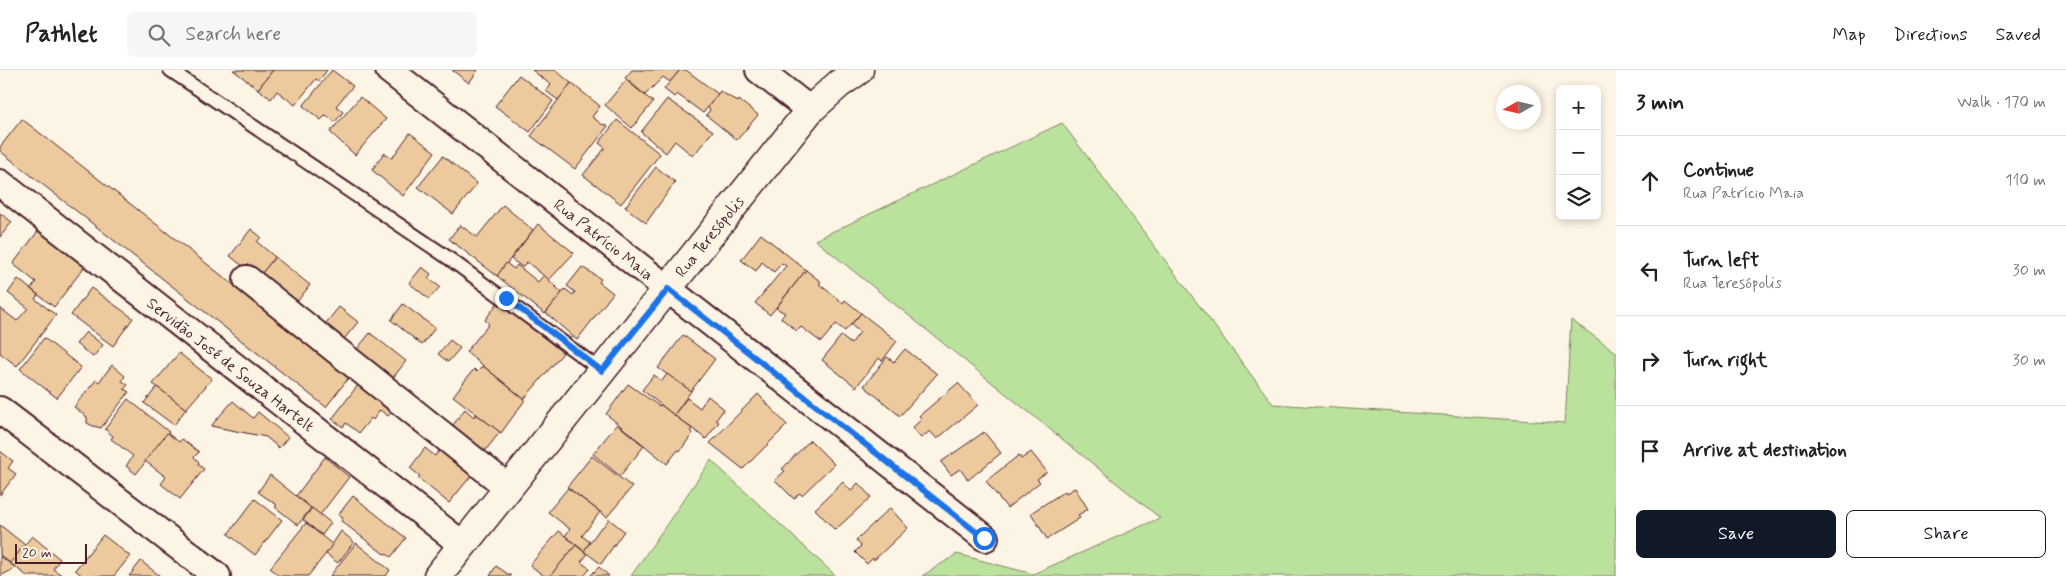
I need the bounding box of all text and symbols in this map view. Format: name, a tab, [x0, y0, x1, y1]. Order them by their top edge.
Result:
search box	[127, 12, 477, 57]
text: Pathlet	[25, 19, 97, 50]
icon: search	[145, 21, 173, 49]
text: Search here	[185, 22, 281, 47]
text: Map	[1833, 23, 1866, 47]
text: Directions	[1894, 23, 1968, 47]
text: Saved	[1996, 23, 2041, 47]
north arrow	[1496, 85, 1541, 130]
map controls	[1556, 85, 1601, 220]
button: +	[1556, 85, 1601, 130]
text: 3 min	[1636, 89, 1684, 117]
text: Walk · 170 m	[1957, 92, 2046, 113]
button: −	[1556, 130, 1601, 175]
text: Continue	[1683, 158, 1754, 183]
icon: ahead	[1636, 167, 1664, 195]
text: 110 m	[2005, 170, 2046, 191]
button: layers	[1556, 175, 1601, 220]
text: Rua Patrício Maia	[1683, 183, 1804, 204]
street label: Rua Teresópolis	[671, 192, 749, 282]
street label: Rua Patrício Maia	[549, 195, 657, 286]
text: Turn left	[1683, 248, 1759, 273]
icon: left	[1636, 257, 1664, 285]
text: 30 m	[2013, 260, 2046, 281]
text: Rua Teresópolis	[1683, 273, 1782, 294]
route end	[495, 287, 518, 310]
street label: Servidão José de Souza Hartelt	[142, 293, 318, 437]
icon: right	[1636, 347, 1664, 375]
text: Turn right	[1683, 348, 1767, 373]
text: 30 m	[2013, 350, 2046, 371]
icon: arrive	[1636, 437, 1664, 465]
text: Arrive at destination	[1683, 438, 1847, 463]
button: Save	[1636, 510, 1836, 558]
button: Share	[1846, 510, 2046, 558]
route start	[973, 527, 996, 550]
scale bar	[15, 541, 88, 564]
text: 20 m	[22, 544, 52, 562]

